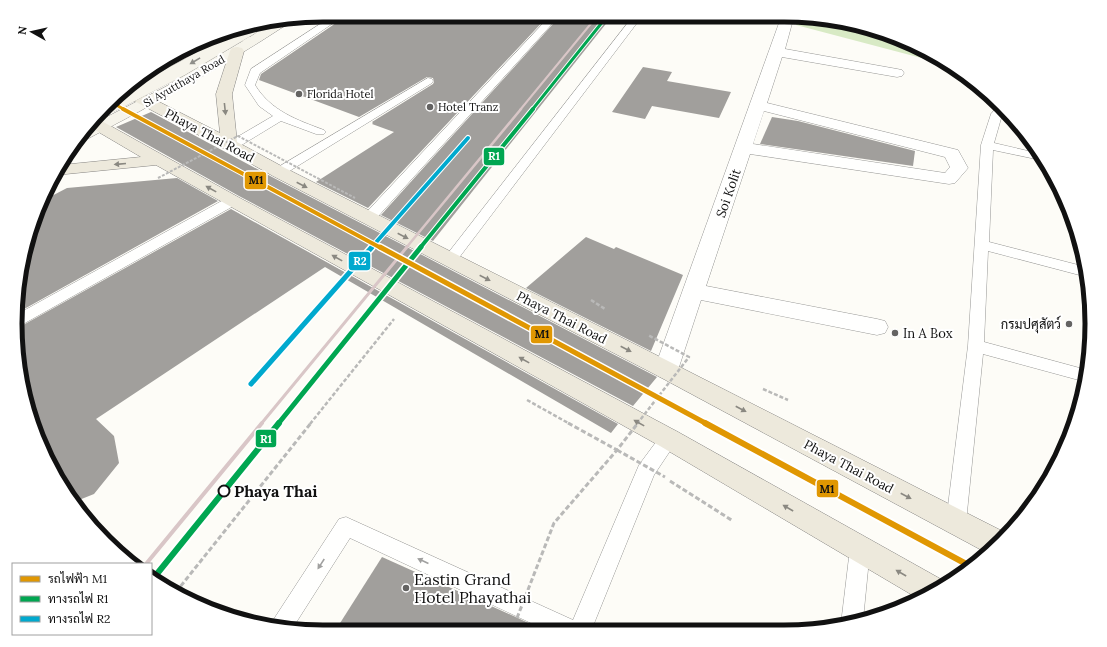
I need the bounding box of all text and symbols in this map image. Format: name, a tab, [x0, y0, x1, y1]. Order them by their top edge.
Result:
north arrow	[12, 12, 52, 52]
text: N	[15, 25, 30, 36]
street label: Si Ayutthaya Road	[141, 52, 228, 110]
one-way arrow	[189, 58, 201, 65]
place label: Florida Hotel	[307, 87, 373, 101]
marker: Florida Hotel	[294, 89, 304, 99]
place label: Hotel Tranz	[438, 100, 499, 114]
marker: Hotel Tranz	[425, 102, 435, 112]
one-way arrow	[222, 103, 229, 115]
street label: Phaya Thai Road	[162, 105, 258, 166]
line badge: R1	[483, 147, 505, 166]
text: R1	[488, 149, 501, 163]
one-way arrow	[114, 160, 126, 167]
street label: Soi Kolit	[712, 166, 745, 220]
line badge: M1	[244, 171, 267, 190]
text: M1	[248, 173, 264, 187]
one-way arrow	[297, 181, 308, 188]
one-way arrow	[205, 186, 217, 193]
one-way arrow	[397, 233, 408, 239]
line badge: R2	[348, 251, 371, 271]
text: R2	[353, 254, 367, 268]
one-way arrow	[332, 255, 343, 262]
one-way arrow	[479, 275, 491, 281]
street label: Phaya Thai Road	[514, 287, 610, 348]
place label: กรมปศุสัตว์	[1001, 315, 1061, 334]
marker: กรมปศุสัตว์	[1064, 319, 1074, 329]
line badge: M1	[530, 325, 553, 344]
place label: In A Box	[903, 325, 953, 342]
text: M1	[534, 327, 550, 341]
marker: In A Box	[890, 328, 900, 338]
one-way arrow	[620, 346, 631, 353]
one-way arrow	[519, 357, 530, 364]
one-way arrow	[735, 406, 747, 413]
one-way arrow	[633, 419, 644, 426]
line badge: R1	[255, 429, 277, 448]
text: R1	[260, 432, 273, 446]
street label: Phaya Thai Road	[801, 436, 897, 497]
line badge: M1	[816, 479, 839, 498]
place label: Phaya Thai	[234, 481, 318, 501]
text: M1	[819, 482, 835, 496]
marker: Phaya Thai	[217, 484, 231, 498]
one-way arrow	[900, 493, 912, 499]
one-way arrow	[782, 505, 794, 512]
one-way arrow	[417, 558, 428, 564]
one-way arrow	[317, 559, 325, 569]
legend	[12, 563, 152, 635]
place label: Eastin Grand Hotel Phayathai	[414, 569, 531, 607]
one-way arrow	[895, 569, 907, 576]
text: รถไฟฟ้า M1	[48, 571, 107, 586]
marker: Eastin Grand Hotel Phayathai	[401, 583, 411, 593]
text: ทางรถไฟ R1	[48, 591, 108, 606]
text: ทางรถไฟ R2	[48, 611, 110, 626]

